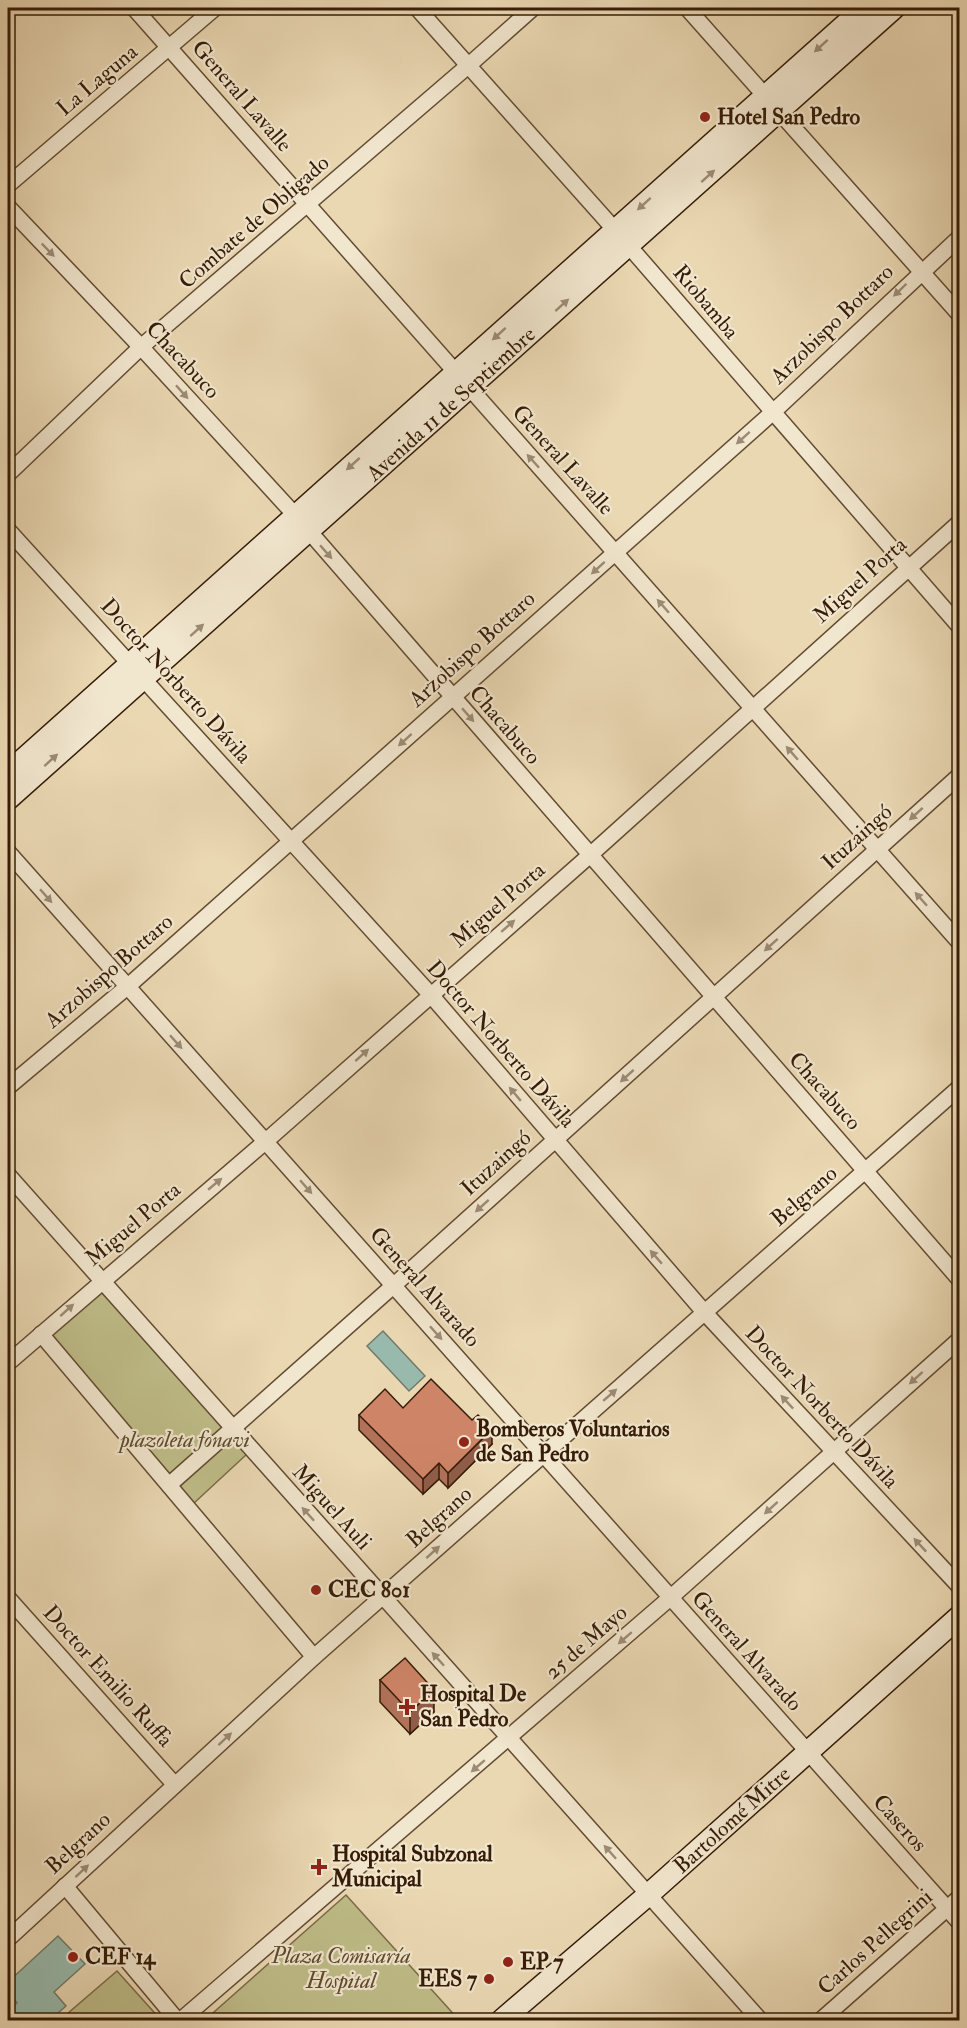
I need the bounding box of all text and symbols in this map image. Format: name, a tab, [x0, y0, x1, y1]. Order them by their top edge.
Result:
street label: General Lavalle	[186, 34, 298, 158]
street label: La Laguna	[51, 37, 144, 122]
one-way arrow	[813, 39, 828, 53]
place label: Hotel San Pedro	[717, 103, 861, 131]
marker: Hotel San Pedro	[698, 110, 712, 124]
street label: Combate de Obligado	[173, 149, 335, 295]
one-way arrow	[700, 169, 715, 183]
one-way arrow	[637, 197, 652, 210]
one-way arrow	[41, 242, 55, 257]
street label: Arzobispo Bottaro	[764, 258, 900, 391]
street label: Riobamba	[667, 259, 746, 346]
one-way arrow	[893, 283, 908, 297]
one-way arrow	[554, 299, 569, 312]
street label: Chacabuco	[140, 315, 226, 405]
street label: Avenida 11 de Septiembre	[360, 321, 542, 489]
one-way arrow	[491, 327, 506, 341]
one-way arrow	[175, 384, 189, 399]
street label: General Lavalle	[506, 399, 620, 521]
one-way arrow	[736, 431, 751, 444]
one-way arrow	[527, 454, 540, 469]
one-way arrow	[346, 457, 361, 470]
street label: Miguel Porta	[807, 530, 913, 629]
one-way arrow	[320, 544, 333, 560]
one-way arrow	[590, 561, 605, 575]
street label: Arzobispo Bottaro	[402, 585, 542, 715]
street label: Doctor Norberto Dávila	[94, 593, 258, 770]
one-way arrow	[656, 599, 670, 614]
one-way arrow	[189, 624, 204, 637]
street label: Chacabuco	[463, 680, 547, 770]
one-way arrow	[461, 707, 474, 722]
one-way arrow	[398, 733, 413, 746]
one-way arrow	[786, 746, 799, 761]
one-way arrow	[43, 754, 58, 767]
street label: Ituzaingó	[816, 798, 898, 876]
one-way arrow	[909, 807, 924, 820]
street label: Miguel Porta	[445, 856, 552, 954]
one-way arrow	[39, 888, 52, 903]
one-way arrow	[915, 892, 928, 907]
street label: Arzobispo Bottaro	[38, 908, 180, 1036]
one-way arrow	[500, 920, 515, 933]
one-way arrow	[764, 938, 779, 952]
street label: Doctor Norberto Dávila	[421, 954, 582, 1134]
one-way arrow	[169, 1034, 183, 1049]
street label: Chacabuco	[782, 1046, 868, 1136]
one-way arrow	[354, 1049, 369, 1062]
one-way arrow	[619, 1069, 634, 1083]
one-way arrow	[509, 1087, 522, 1102]
street label: Ituzaingó	[455, 1124, 537, 1202]
street label: Belgrano	[765, 1159, 843, 1233]
street label: Miguel Porta	[79, 1175, 187, 1272]
one-way arrow	[207, 1178, 222, 1191]
one-way arrow	[300, 1179, 313, 1195]
one-way arrow	[475, 1199, 490, 1212]
street label: General Alvarado	[364, 1221, 486, 1353]
one-way arrow	[650, 1250, 663, 1265]
one-way arrow	[59, 1304, 74, 1317]
street label: Doctor Norberto Dávila	[739, 1320, 905, 1495]
one-way arrow	[428, 1326, 442, 1340]
one-way arrow	[909, 1371, 924, 1384]
one-way arrow	[602, 1389, 617, 1402]
one-way arrow	[781, 1395, 794, 1410]
place label: Bomberos Voluntarios de San Pedro	[476, 1415, 670, 1468]
park label: plazoleta fonavi	[116, 1426, 250, 1454]
marker: Bomberos Voluntarios de San Pedro	[457, 1435, 471, 1449]
street label: Miguel Auli	[286, 1458, 378, 1556]
street label: Belgrano	[400, 1480, 478, 1554]
one-way arrow	[764, 1501, 779, 1514]
one-way arrow	[302, 1507, 315, 1522]
one-way arrow	[913, 1538, 927, 1552]
one-way arrow	[425, 1545, 440, 1559]
place label: CEC 801	[328, 1576, 410, 1604]
marker: CEC 801	[309, 1583, 323, 1597]
street label: General Alvarado	[686, 1585, 808, 1717]
street label: Doctor Emilio Ruffa	[37, 1599, 180, 1754]
street label: 25 de Mayo	[539, 1599, 633, 1685]
one-way arrow	[618, 1631, 633, 1644]
one-way arrow	[432, 1652, 445, 1667]
place label: Hospital De San Pedro	[420, 1680, 527, 1733]
marker: Hospital De San Pedro	[398, 1698, 416, 1716]
one-way arrow	[217, 1733, 232, 1746]
one-way arrow	[470, 1759, 486, 1772]
street label: Bartolomé Mitre	[668, 1760, 796, 1880]
street label: Caseros	[867, 1788, 933, 1858]
street label: Belgrano	[39, 1806, 117, 1880]
place label: Hospital Subzonal Municipal	[331, 1840, 493, 1894]
one-way arrow	[603, 1844, 617, 1859]
marker: Hospital Subzonal Municipal	[310, 1858, 328, 1876]
one-way arrow	[74, 1864, 89, 1878]
street label: Carlos Pellegrini	[812, 1883, 939, 2001]
park label: Plaza Comisaría Hospital	[270, 1942, 411, 1995]
place label: CEF 14	[85, 1943, 157, 1971]
place label: EP 7	[520, 1948, 564, 1976]
marker: CEF 14	[66, 1950, 80, 1964]
marker: EP 7	[501, 1955, 515, 1969]
place label: EES 7	[418, 1965, 478, 1993]
marker: EES 7	[482, 1972, 496, 1986]

